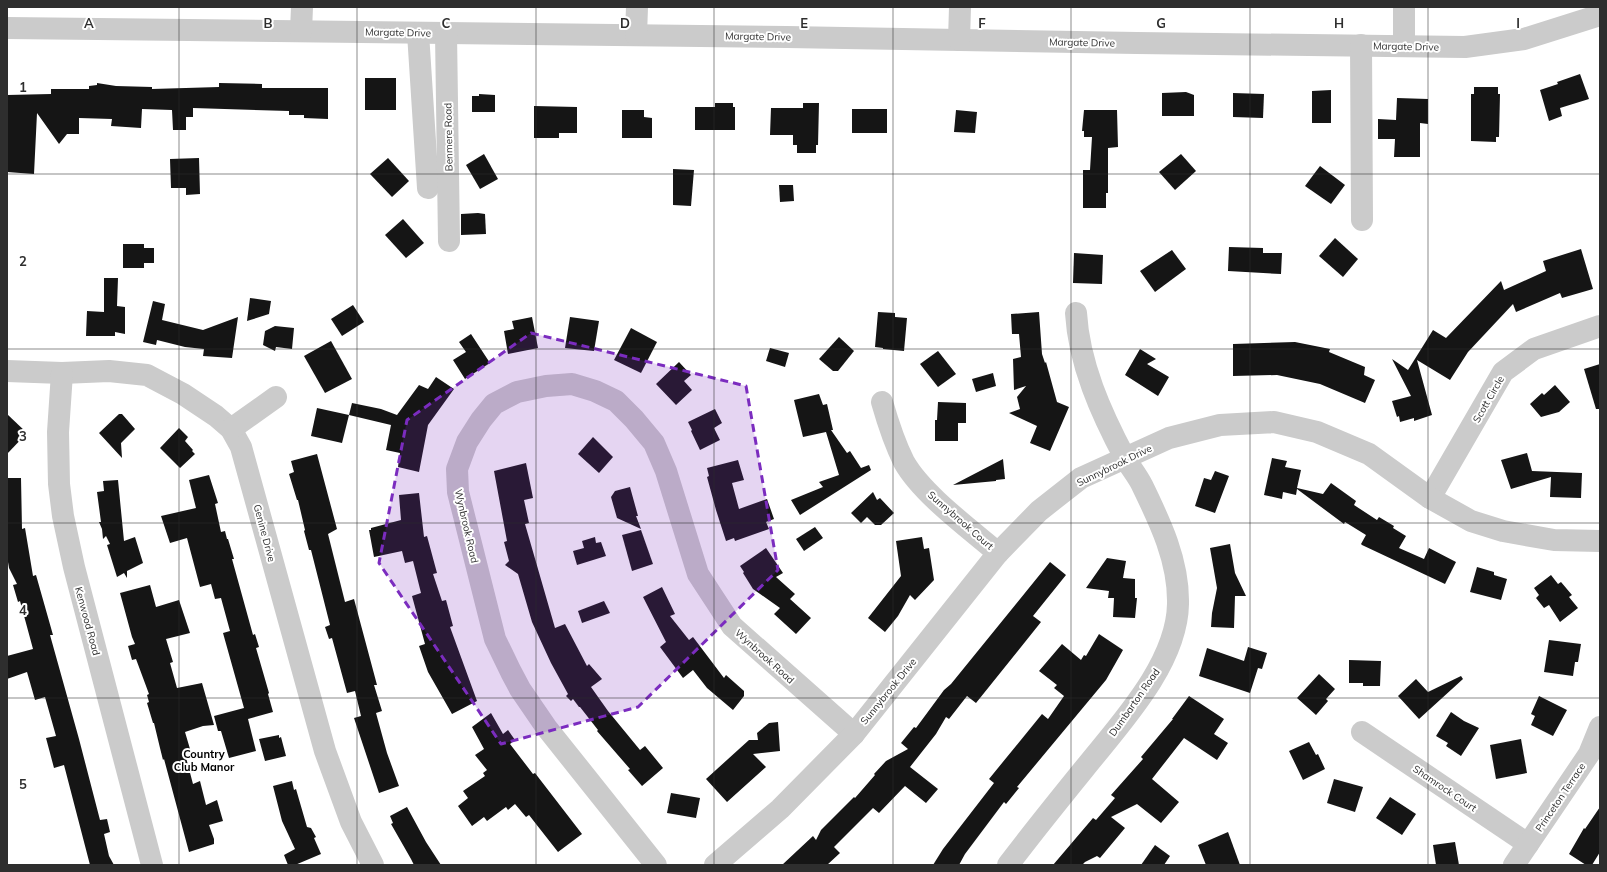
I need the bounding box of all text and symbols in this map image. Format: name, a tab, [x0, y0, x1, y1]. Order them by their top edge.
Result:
text: A	[84, 15, 94, 31]
text: B	[264, 15, 273, 31]
text: C	[442, 15, 451, 31]
text: D	[620, 15, 630, 31]
text: E	[800, 15, 808, 31]
text: F	[978, 15, 986, 31]
text: G	[1156, 15, 1166, 31]
text: H	[1334, 15, 1344, 31]
text: I	[1516, 15, 1520, 31]
street label: Margate Drive	[365, 25, 431, 40]
street label: Margate Drive	[725, 29, 791, 44]
street label: Margate Drive	[1049, 35, 1115, 50]
street label: Margate Drive	[1373, 39, 1439, 54]
text: 1	[19, 79, 27, 95]
street label: Benmere Road	[441, 103, 456, 171]
text: 2	[19, 253, 27, 269]
street label: Scott Circle	[1470, 374, 1507, 425]
text: 3	[19, 428, 27, 444]
street label: Sunnybrook Drive	[1075, 442, 1154, 489]
street label: Wynbrook Road	[452, 488, 481, 564]
street label: Sunnybrook Court	[925, 488, 997, 553]
street label: Genine Drive	[251, 503, 278, 563]
street label: Kenwood Road	[72, 585, 103, 657]
text: 4	[19, 602, 27, 618]
street label: Wynbrook Road	[732, 626, 797, 686]
street label: Sunnybrook Drive	[858, 655, 919, 727]
street label: Dumbarton Road	[1106, 666, 1163, 739]
district label: Country Club Manor	[174, 747, 235, 774]
street label: Princeton Terrace	[1533, 760, 1588, 834]
street label: Shamrock Court	[1410, 762, 1480, 815]
text: 5	[19, 776, 27, 792]

